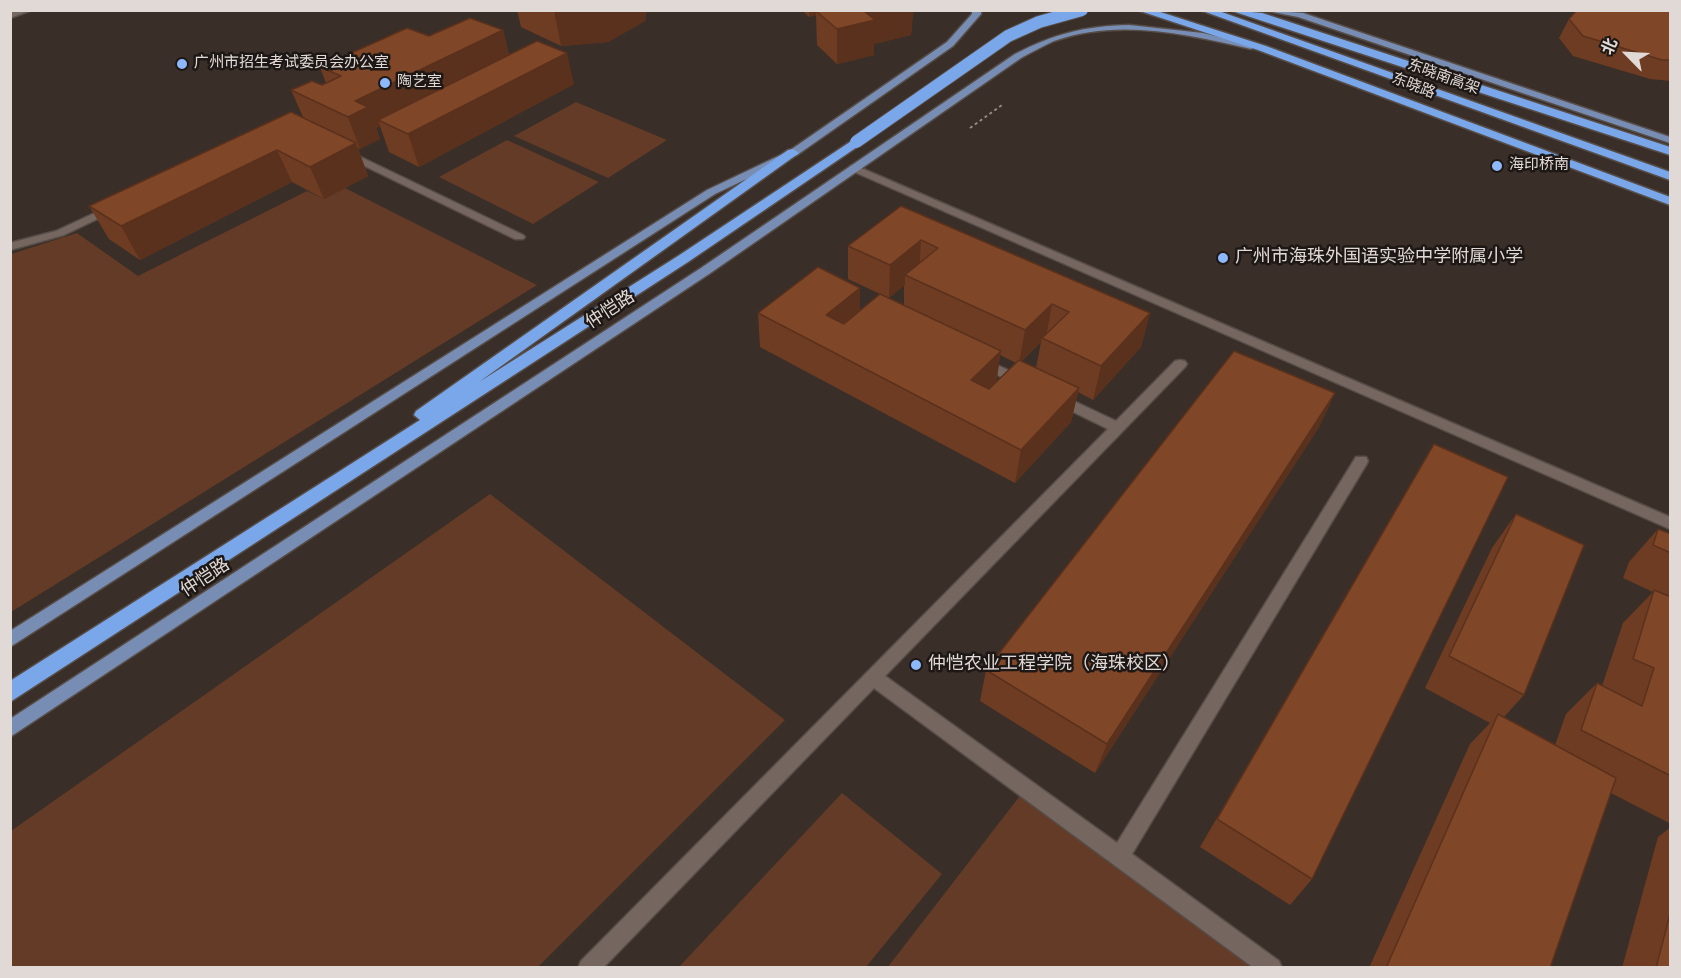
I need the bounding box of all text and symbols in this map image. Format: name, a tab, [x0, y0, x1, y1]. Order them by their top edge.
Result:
north arrow	[1597, 24, 1657, 84]
text: 北	[1598, 35, 1623, 58]
place label: 广州市招生考试委员会办公室	[194, 55, 389, 73]
marker: 广州市招生考试委员会办公室	[175, 57, 189, 71]
street label: 东晓南高架	[1405, 57, 1481, 99]
street label: 东晓路	[1389, 71, 1437, 103]
place label: 陶艺室	[397, 74, 442, 92]
marker: 陶艺室	[378, 76, 392, 90]
place label: 海印桥南	[1509, 157, 1569, 175]
marker: 海印桥南	[1490, 159, 1504, 173]
place label: 广州市海珠外国语实验中学附属小学	[1235, 247, 1523, 269]
marker: 广州市海珠外国语实验中学附属小学	[1216, 251, 1230, 265]
street label: 仲恺路	[582, 287, 640, 335]
street label: 仲恺路	[177, 555, 235, 603]
place label: 仲恺农业工程学院（海珠校区）	[928, 654, 1180, 676]
marker: 仲恺农业工程学院（海珠校区）	[909, 658, 923, 672]

